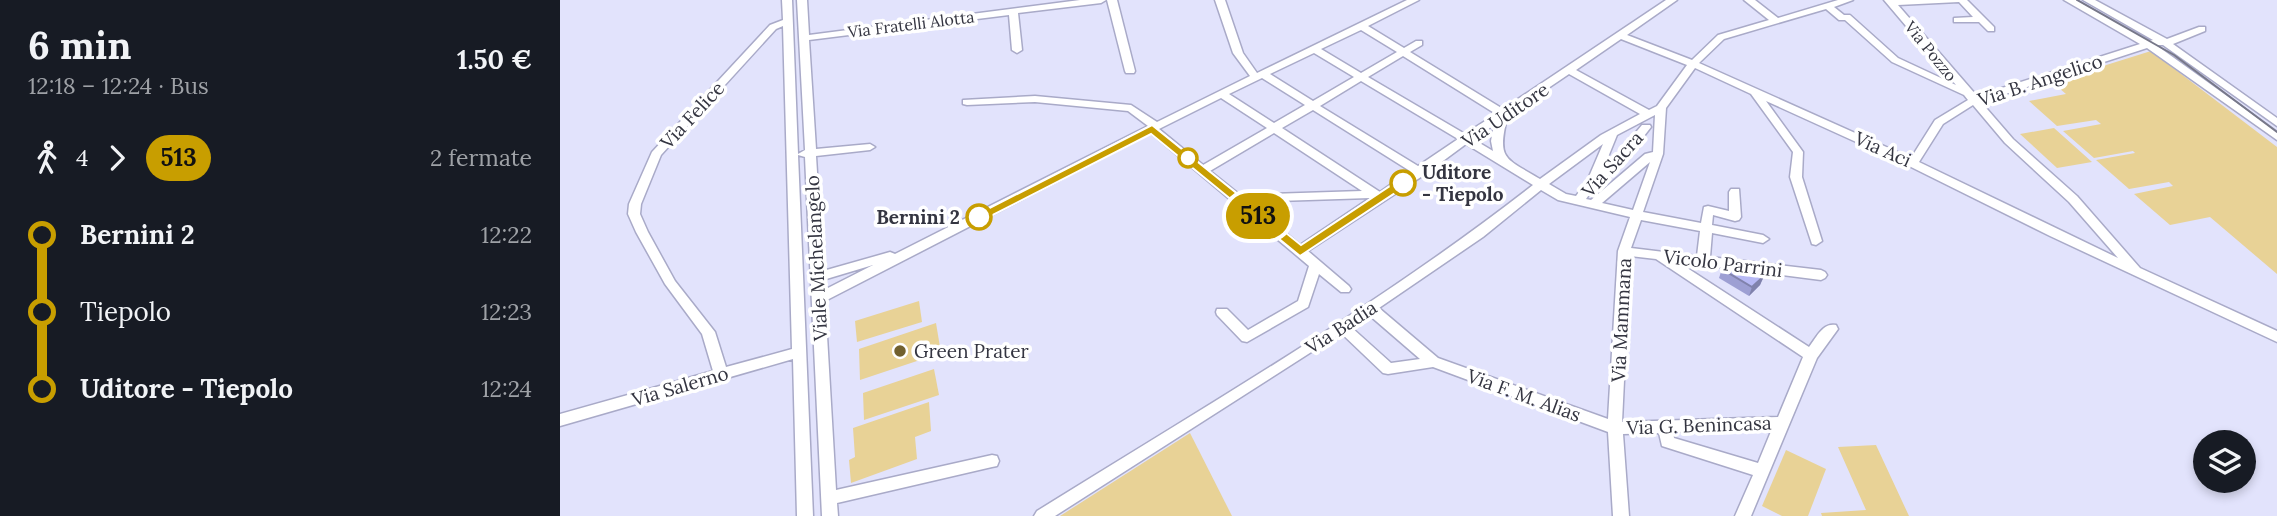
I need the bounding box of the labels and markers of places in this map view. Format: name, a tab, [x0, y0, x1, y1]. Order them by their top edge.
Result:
unlabelled marker	[1178, 148, 1198, 168]
place label: Uditore - Tiepolo	[1422, 160, 1504, 206]
marker: Uditore - Tiepolo	[1390, 170, 1416, 196]
marker: Bernini 2	[966, 204, 992, 230]
place label: Bernini 2	[876, 205, 960, 229]
place label: Green Prater	[914, 339, 1030, 363]
marker: Green Prater	[892, 343, 908, 359]

